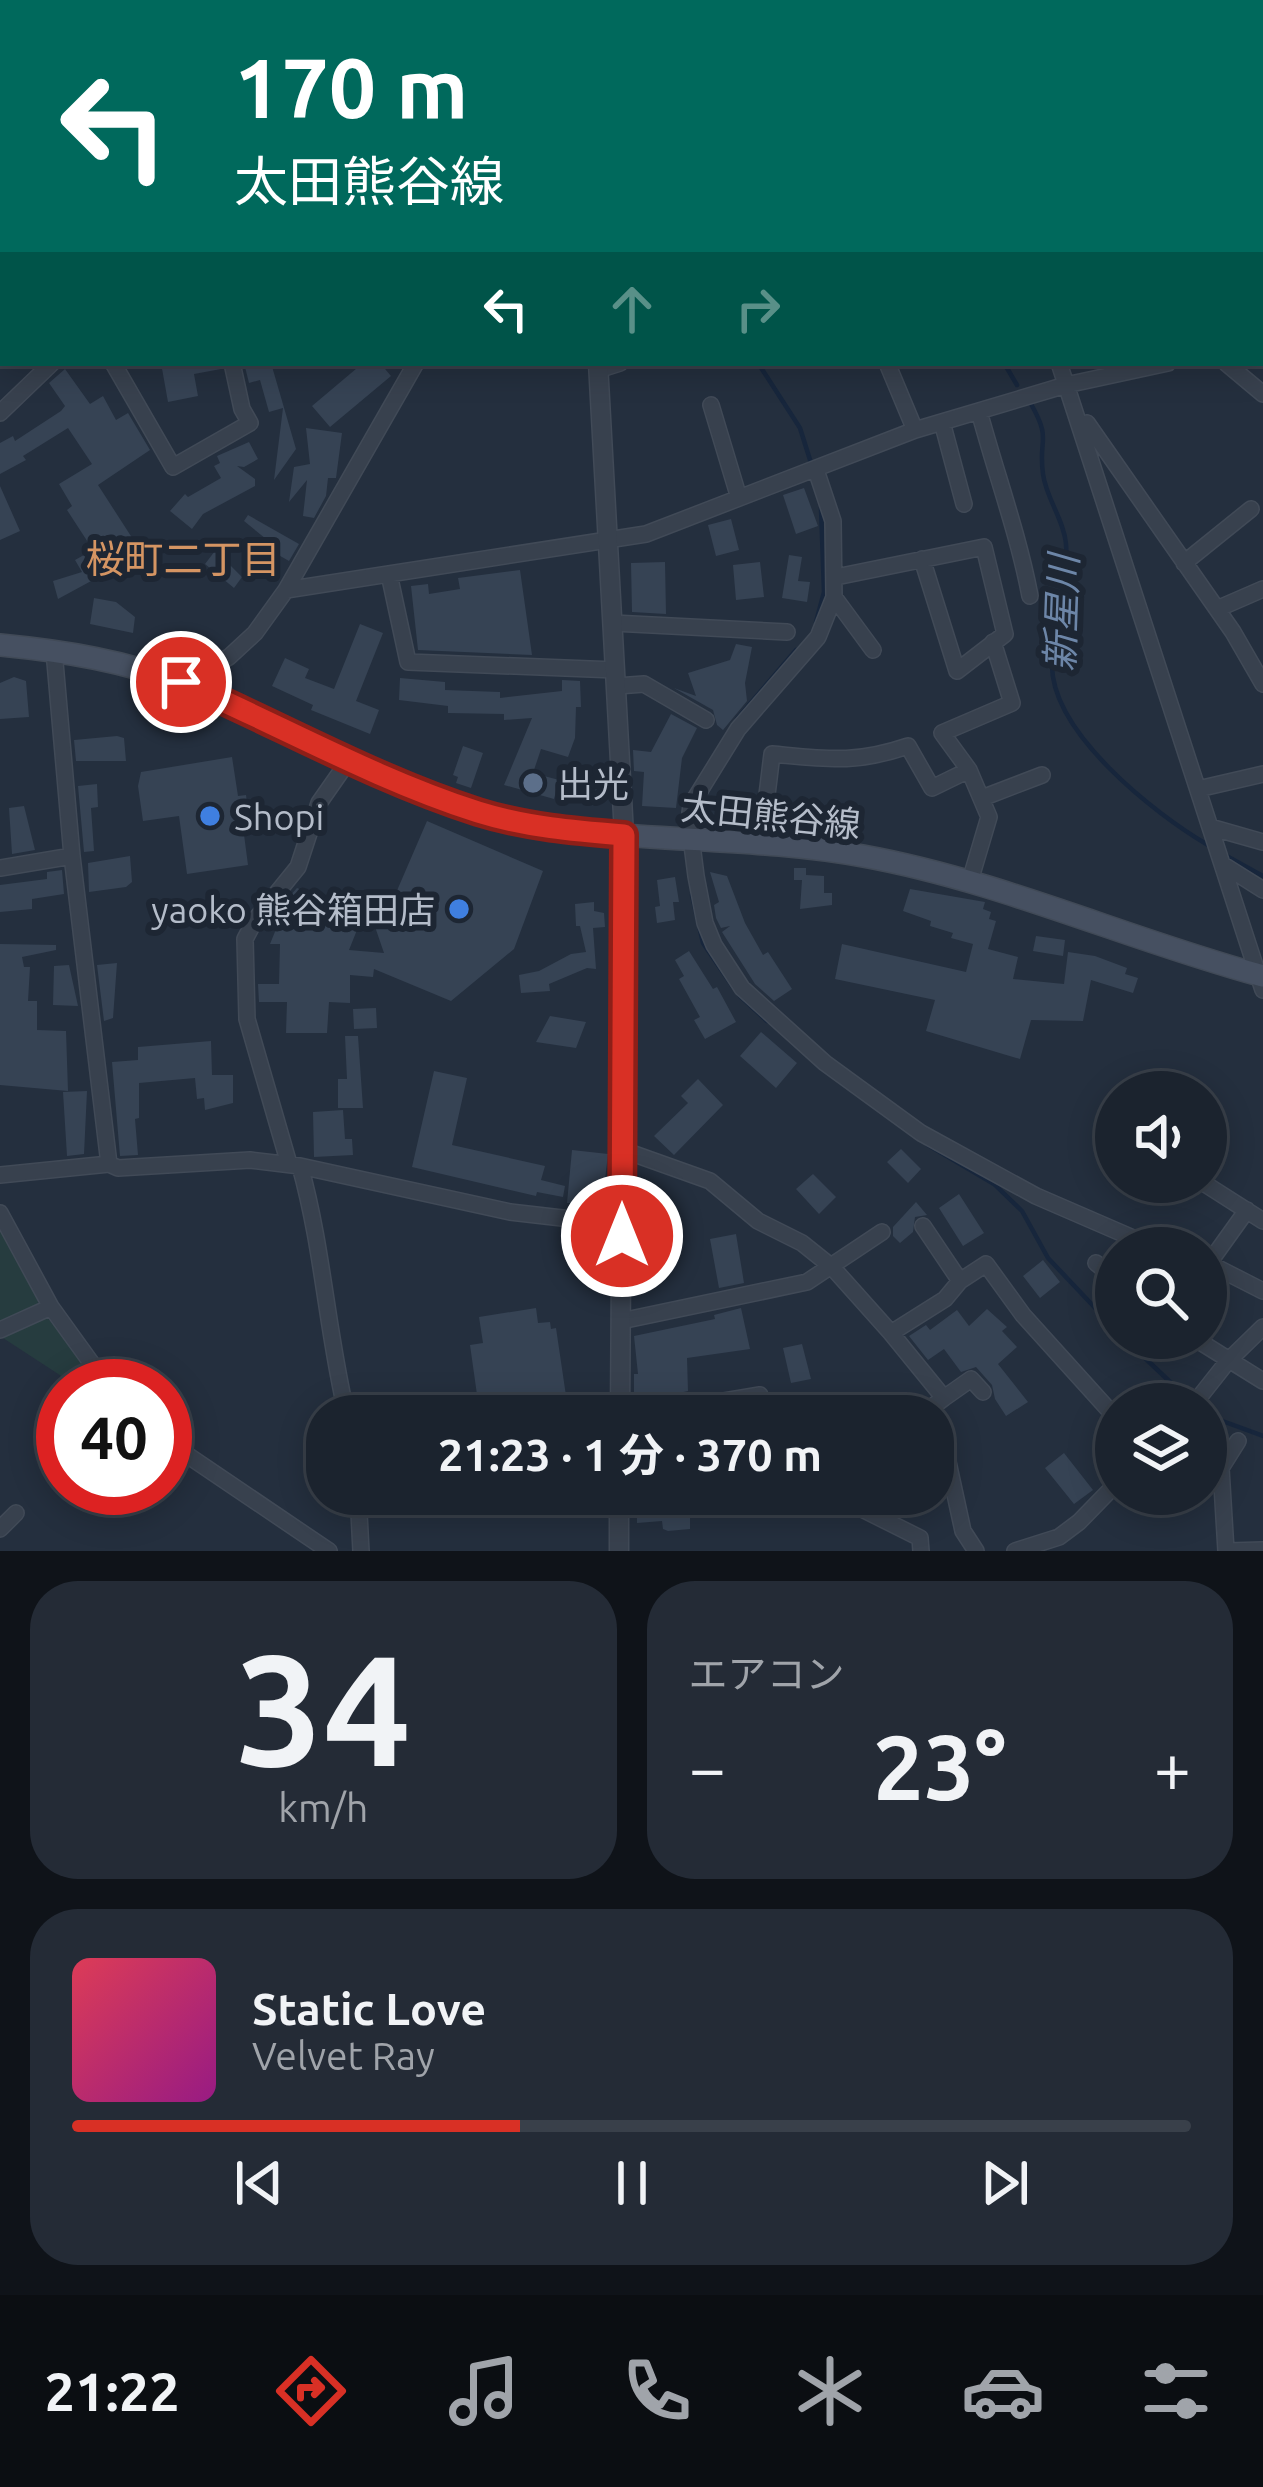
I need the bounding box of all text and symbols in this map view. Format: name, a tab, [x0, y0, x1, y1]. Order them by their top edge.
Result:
text: 170 m	[234, 40, 468, 134]
icon: left	[36, 48, 192, 204]
text: 太田熊谷線	[234, 151, 504, 211]
icon: left	[473, 276, 539, 342]
icon: ahead	[599, 276, 665, 342]
icon: right	[725, 276, 791, 342]
district label: 桜町二丁目	[85, 537, 281, 580]
water label: 新星川	[1037, 550, 1085, 672]
pin	[130, 631, 232, 733]
icon: arrive	[148, 649, 214, 715]
place label: 出光	[557, 763, 629, 804]
marker: 出光	[520, 770, 546, 796]
street label: 太田熊谷線	[679, 785, 863, 845]
place label: Shopi	[234, 796, 324, 837]
marker: Shopi	[197, 803, 223, 829]
place label: yaoko 熊谷箱田店	[151, 889, 435, 930]
marker: yaoko 熊谷箱田店	[446, 896, 472, 922]
map controls	[1095, 1071, 1227, 1515]
button: sound	[1095, 1071, 1227, 1203]
position arrow	[559, 1173, 685, 1299]
button: search	[1095, 1227, 1227, 1359]
speed limit sign: 40	[36, 1359, 192, 1515]
button: layers	[1095, 1383, 1227, 1515]
text: 21:23 · 1 分 · 370 m	[438, 1429, 822, 1480]
text: 34	[235, 1621, 411, 1795]
text: エアコン	[689, 1652, 845, 1695]
text: 23°	[873, 1716, 1006, 1817]
text: −	[689, 1730, 726, 1804]
text: +	[1154, 1730, 1191, 1804]
text: km/h	[278, 1786, 368, 1829]
text: Static Love	[252, 1983, 486, 2034]
text: Velvet Ray	[252, 2034, 435, 2077]
icon: previous	[226, 2150, 292, 2216]
icon: pause	[599, 2150, 665, 2216]
icon: next	[972, 2150, 1038, 2216]
icon: directions	[269, 2349, 353, 2433]
icon: music	[442, 2349, 526, 2433]
icon: phone	[615, 2349, 699, 2433]
icon: climate	[788, 2349, 872, 2433]
icon: car	[961, 2349, 1045, 2433]
icon: filters	[1134, 2349, 1218, 2433]
text: 21:22	[45, 2361, 180, 2421]

